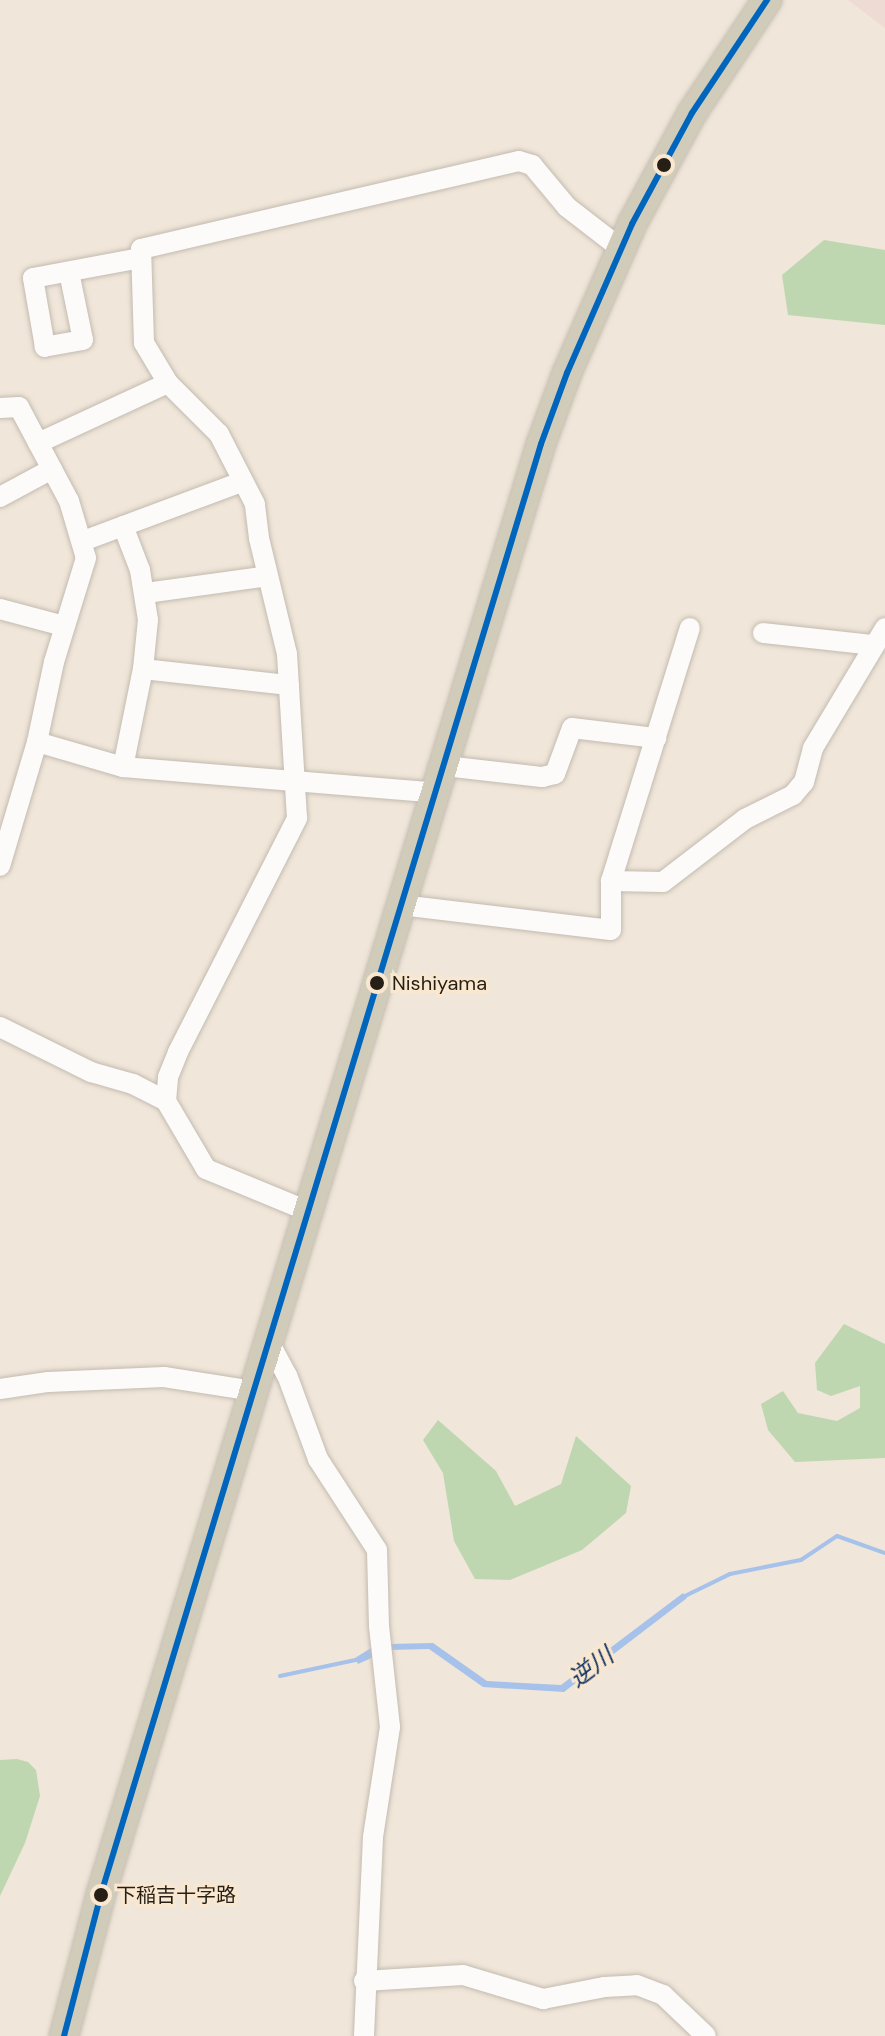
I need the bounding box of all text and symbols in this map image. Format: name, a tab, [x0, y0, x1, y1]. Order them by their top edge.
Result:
unlabelled marker	[656, 157, 672, 173]
place label: Nishiyama	[392, 971, 487, 995]
marker: Nishiyama	[369, 975, 385, 991]
water label: 逆川	[563, 1641, 619, 1693]
place label: 下稲吉十字路	[116, 1883, 236, 1907]
marker: 下稲吉十字路	[93, 1887, 109, 1903]

